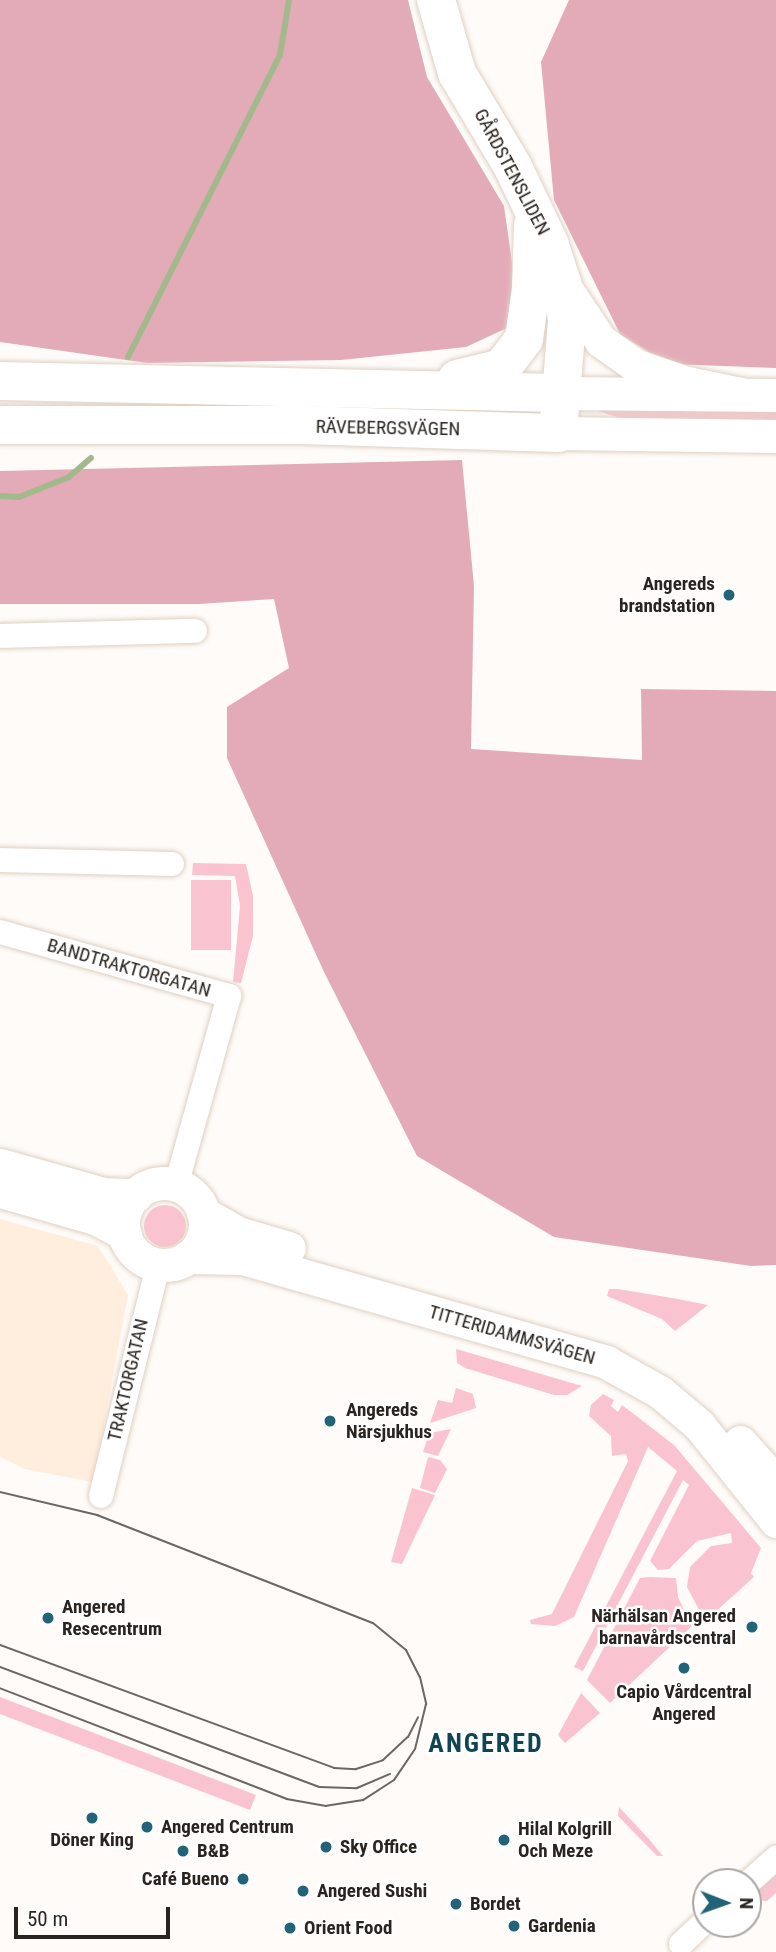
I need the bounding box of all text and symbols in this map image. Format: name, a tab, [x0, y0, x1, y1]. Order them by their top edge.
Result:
street label: GÅRDSTENSLIDEN	[469, 105, 555, 239]
street label: RÄVEBERGSVÄGEN	[316, 415, 460, 441]
place label: Angereds brandstation	[619, 573, 715, 617]
marker: Angereds brandstation	[721, 587, 737, 603]
street label: BANDTRAKTORGATAN	[45, 934, 213, 1002]
street label: TITTERIDAMMSVÄGEN	[426, 1300, 598, 1370]
street label: TRAKTORGATAN	[103, 1316, 153, 1444]
place label: Angereds Närsjukhus	[346, 1399, 432, 1443]
marker: Angereds Närsjukhus	[320, 1411, 340, 1431]
place label: Angered Resecentrum	[62, 1596, 162, 1640]
place label: Närhälsan Angered barnavårdscentral	[591, 1605, 736, 1649]
marker: Angered Resecentrum	[40, 1610, 56, 1626]
marker: Närhälsan Angered barnavårdscentral	[742, 1617, 762, 1637]
marker: Capio Vårdcentral Angered	[674, 1658, 694, 1678]
place label: Capio Vårdcentral Angered	[616, 1681, 752, 1725]
district label: ANGERED	[429, 1728, 543, 1760]
marker: Döner King	[84, 1810, 100, 1826]
place label: Angered Centrum	[161, 1816, 294, 1838]
place label: Hilal Kolgrill Och Meze	[518, 1818, 612, 1862]
marker: Angered Centrum	[139, 1819, 155, 1835]
place label: Döner King	[50, 1829, 134, 1851]
marker: Hilal Kolgrill Och Meze	[496, 1832, 512, 1848]
place label: Sky Office	[340, 1836, 417, 1858]
marker: Sky Office	[318, 1839, 334, 1855]
place label: B&B	[197, 1840, 229, 1862]
marker: B&B	[175, 1843, 191, 1859]
place label: Café Bueno	[142, 1868, 229, 1890]
north arrow	[692, 1868, 762, 1938]
marker: Café Bueno	[235, 1871, 251, 1887]
place label: Angered Sushi	[317, 1880, 427, 1902]
marker: Angered Sushi	[295, 1883, 311, 1899]
scale bar	[18, 1892, 173, 1936]
place label: Bordet	[470, 1893, 521, 1915]
marker: Bordet	[448, 1896, 464, 1912]
text: N	[735, 1897, 758, 1909]
text: 50 m	[27, 1907, 68, 1931]
place label: Gardenia	[528, 1915, 596, 1937]
place label: Orient Food	[304, 1917, 392, 1939]
marker: Gardenia	[506, 1918, 522, 1934]
marker: Orient Food	[282, 1920, 298, 1936]

